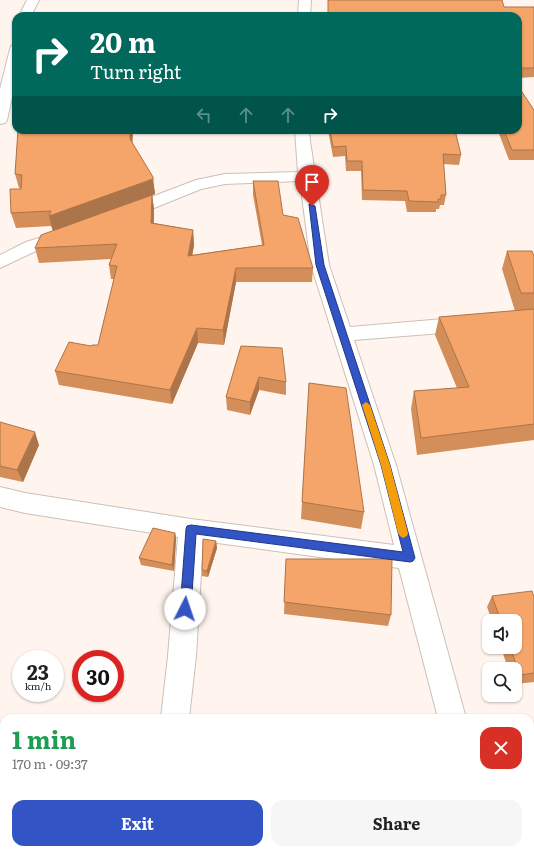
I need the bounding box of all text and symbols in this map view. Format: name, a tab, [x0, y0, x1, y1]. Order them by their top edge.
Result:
text: 20 m	[90, 20, 156, 62]
icon: right	[24, 28, 76, 80]
text: Turn right	[90, 58, 181, 85]
icon: left	[193, 104, 215, 126]
icon: ahead	[235, 104, 257, 126]
icon: ahead	[277, 104, 299, 126]
icon: right	[319, 104, 341, 126]
pin	[295, 165, 329, 206]
icon: arrive	[301, 171, 323, 193]
position arrow	[164, 588, 206, 630]
map controls	[482, 614, 522, 702]
button: sound	[482, 614, 522, 654]
speed limit sign: 30	[72, 650, 124, 702]
text: 23	[27, 656, 49, 686]
button: search	[482, 662, 522, 702]
text: km/h	[25, 678, 51, 693]
text: 1 min	[12, 721, 76, 756]
button: close	[480, 727, 522, 769]
text: 170 m · 09:37	[12, 754, 88, 773]
button: Exit	[12, 800, 263, 846]
button: Share	[271, 800, 522, 846]

